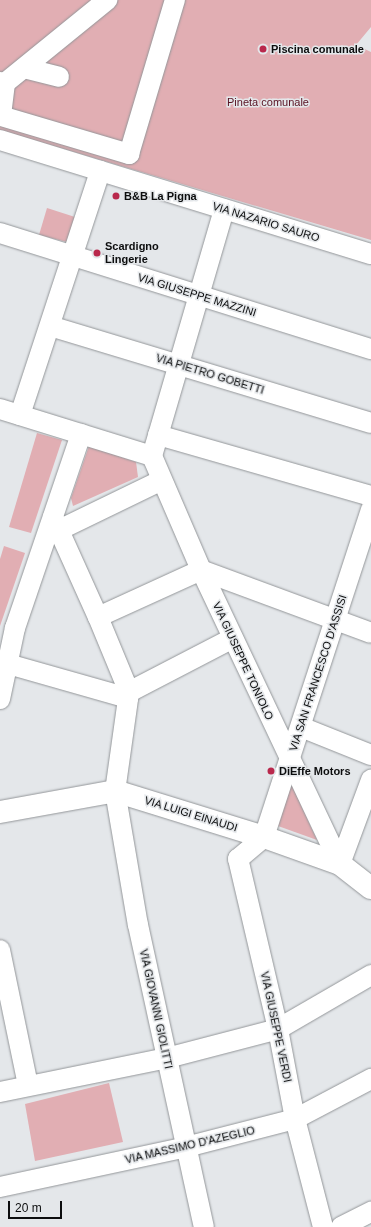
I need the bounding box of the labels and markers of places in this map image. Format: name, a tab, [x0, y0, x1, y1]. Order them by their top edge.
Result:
place label: Piscina comunale	[271, 42, 364, 56]
marker: Piscina comunale	[258, 44, 268, 54]
place label: B&B La Pigna	[124, 189, 197, 203]
marker: B&B La Pigna	[111, 191, 121, 201]
place label: Scardigno Lingerie	[105, 240, 159, 266]
marker: Scardigno Lingerie	[92, 248, 102, 258]
place label: DiEffe Motors	[279, 764, 350, 778]
marker: DiEffe Motors	[266, 766, 276, 776]

